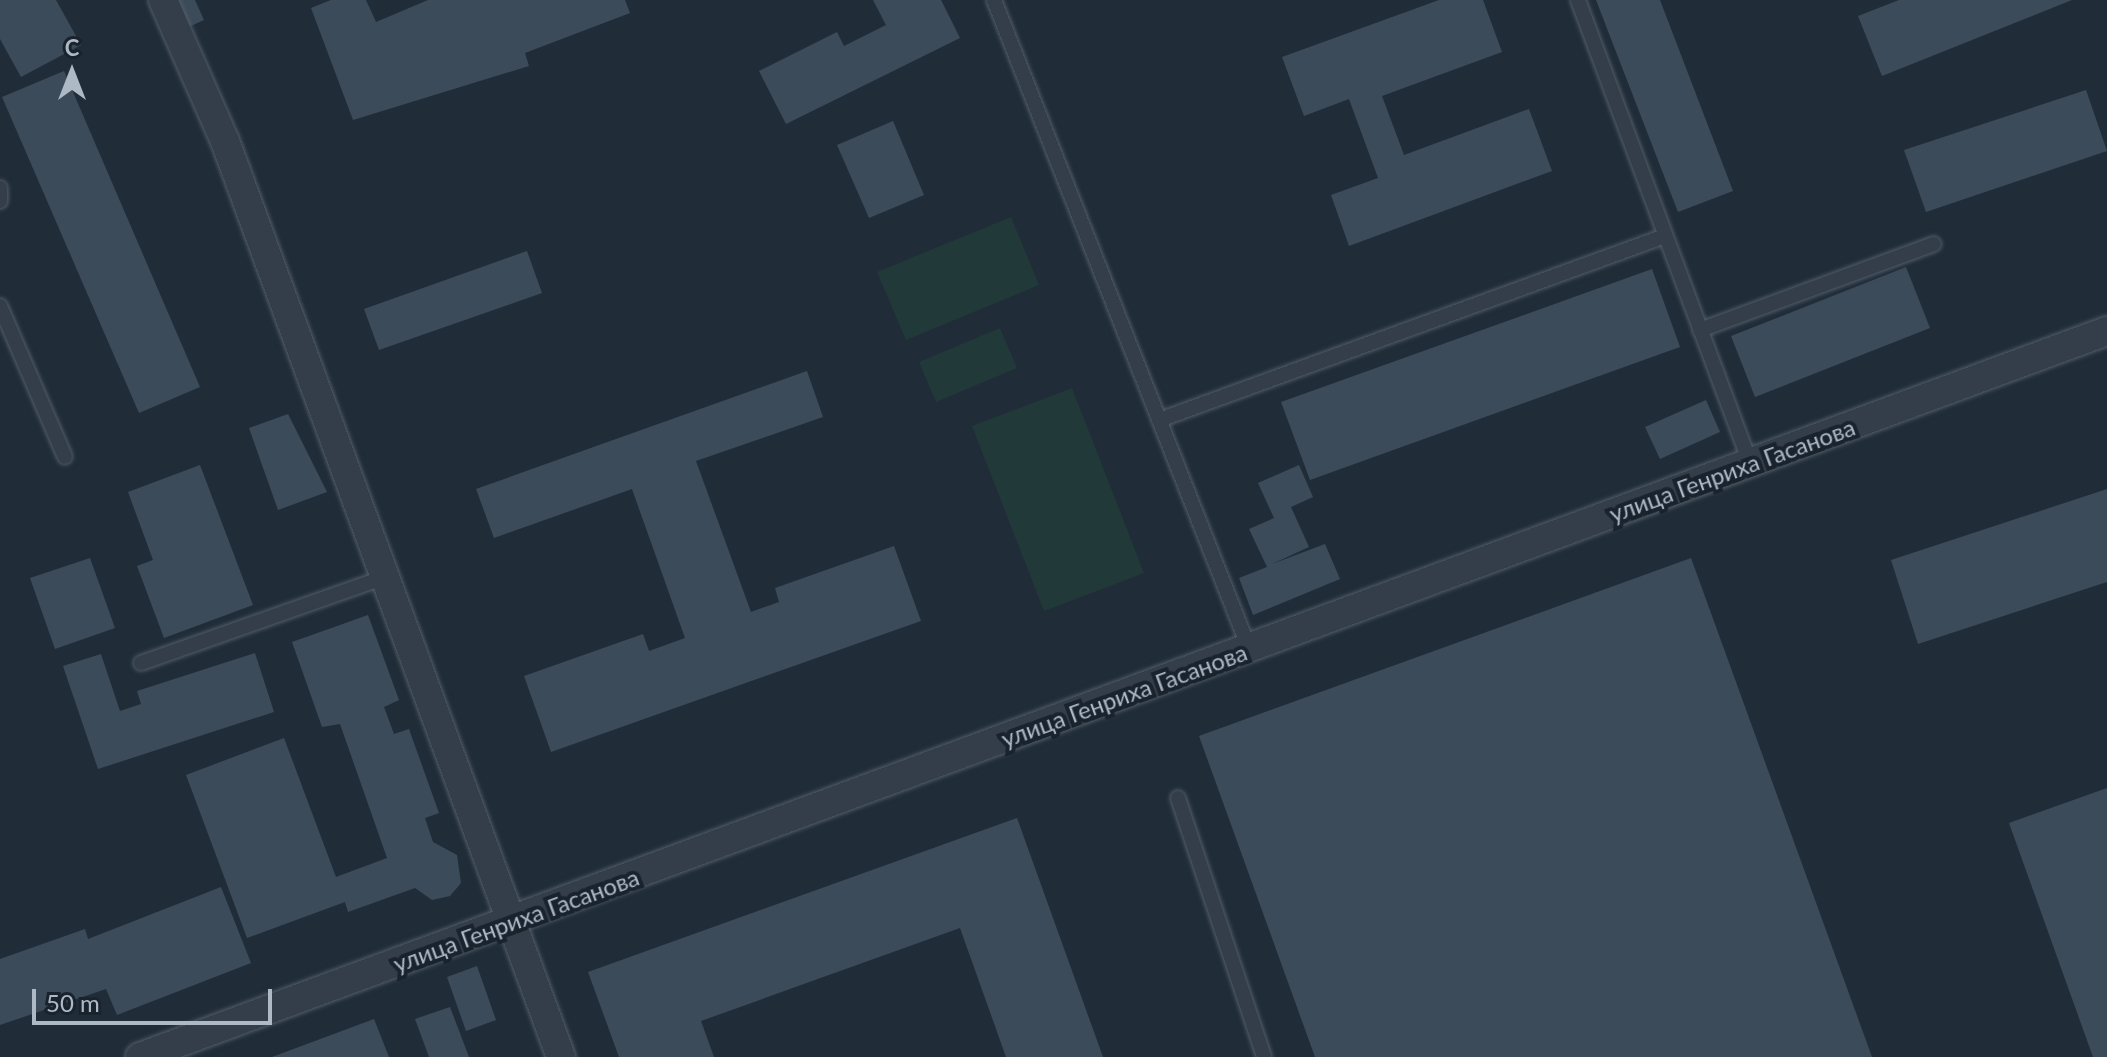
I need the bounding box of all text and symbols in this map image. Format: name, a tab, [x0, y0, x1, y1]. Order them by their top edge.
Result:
north arrow	[32, 32, 112, 112]
text: С	[65, 34, 79, 61]
street label: улица Генриха Гасанова	[1605, 412, 1859, 528]
street label: улица Генриха Гасанова	[997, 637, 1251, 753]
street label: улица Генриха Гасанова	[389, 862, 643, 978]
scale bar	[36, 973, 276, 1023]
text: 50 m	[46, 988, 100, 1017]

